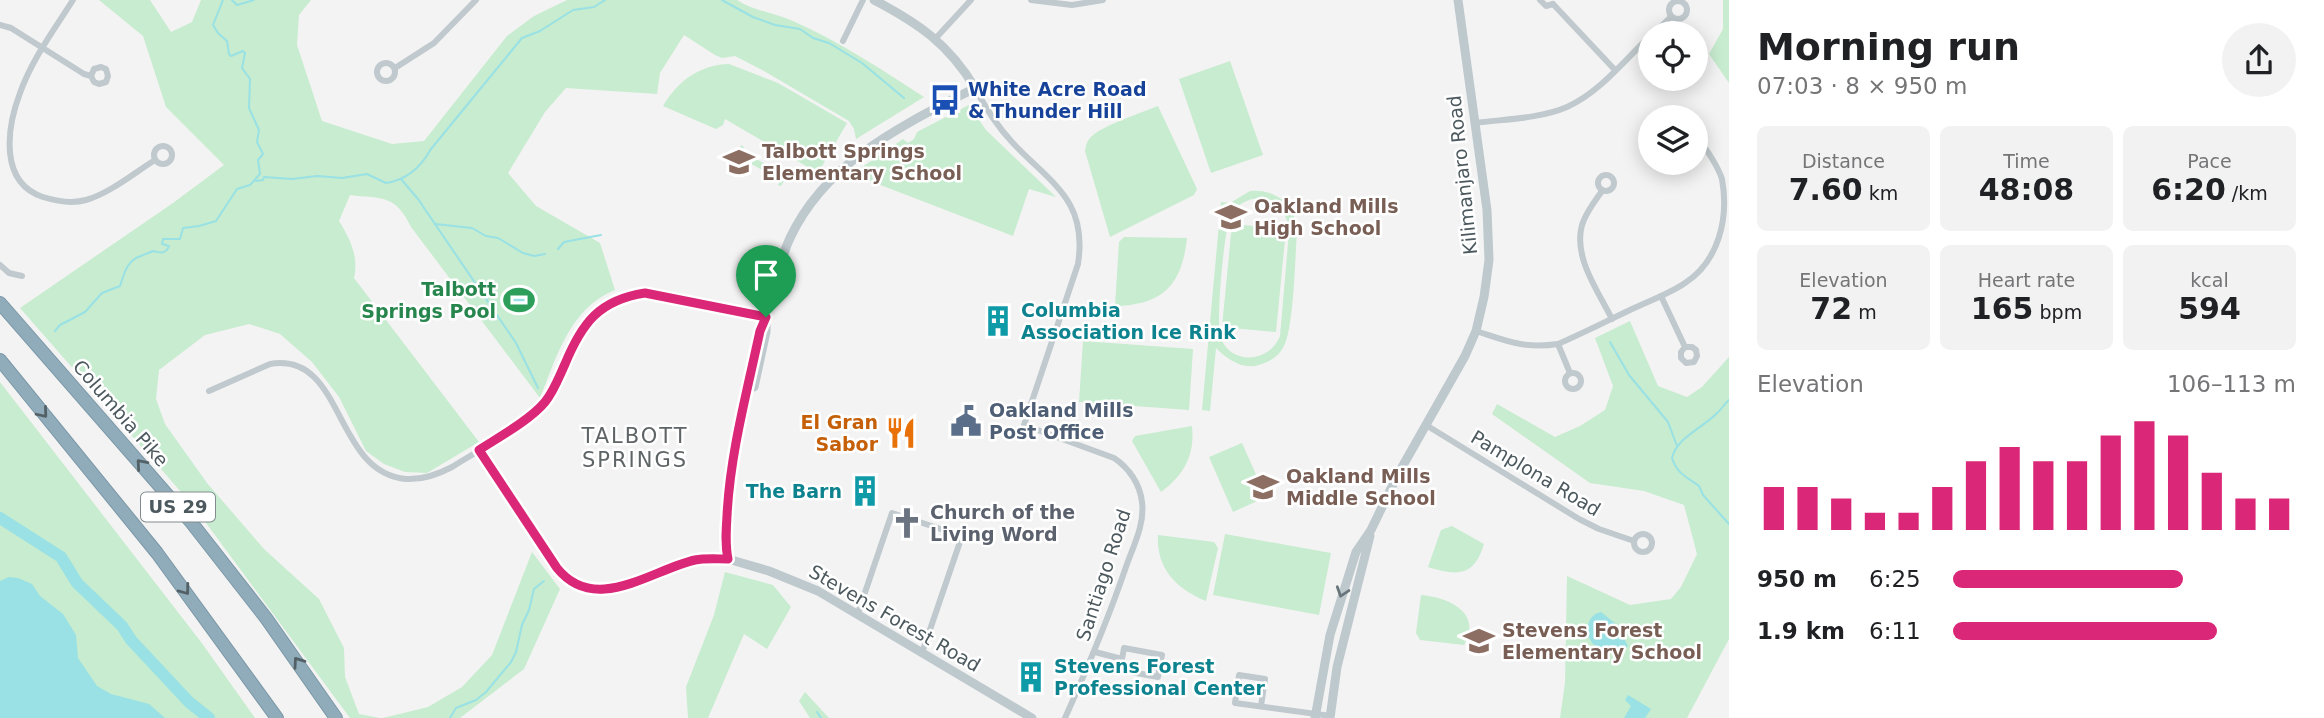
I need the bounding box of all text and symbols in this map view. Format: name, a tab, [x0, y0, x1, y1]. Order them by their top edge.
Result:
map controls	[1638, 21, 1708, 175]
button: locate	[1638, 21, 1708, 91]
button: share	[2222, 23, 2296, 97]
text: Morning run	[1757, 25, 2020, 69]
text: 07:03 · 8 × 950 m	[1757, 73, 1967, 99]
place label: White Acre Road & Thunder Hill	[968, 78, 1147, 122]
bus stop icon: White Acre Road & Thunder Hill	[928, 83, 962, 117]
street label: Kilimanjaro Road	[1443, 94, 1481, 256]
button: layers	[1638, 105, 1708, 175]
place label: Talbott Springs Elementary School	[762, 140, 962, 184]
school or university icon: Talbott Springs Elementary School	[722, 145, 756, 179]
text: Distance	[1802, 150, 1885, 172]
text: Time	[2003, 150, 2050, 172]
text: Pace	[2187, 150, 2232, 172]
text: 7.60	[1789, 172, 1863, 207]
text: 48:08	[1979, 172, 2074, 207]
text: 6:20	[2151, 172, 2226, 207]
text: km	[1863, 182, 1898, 204]
text: /km	[2226, 182, 2268, 204]
place label: Oakland Mills High School	[1254, 195, 1398, 239]
school or university icon: Oakland Mills High School	[1214, 200, 1248, 234]
pin	[736, 245, 796, 317]
icon: arrive	[747, 256, 785, 294]
text: Elevation	[1799, 269, 1888, 291]
text: Heart rate	[1978, 269, 2075, 291]
text: kcal	[2190, 269, 2229, 291]
place label: Talbott Springs Pool	[361, 278, 496, 322]
sports icon: Talbott Springs Pool	[502, 283, 536, 317]
text: 72	[1810, 291, 1852, 326]
text: 165	[1971, 291, 2033, 326]
text: 594	[2178, 291, 2241, 326]
place label: Columbia Association Ice Rink	[1021, 299, 1236, 343]
text: m	[1852, 301, 1877, 323]
text: bpm	[2033, 301, 2082, 323]
building icon: Columbia Association Ice Rink	[981, 304, 1015, 338]
street label: Columbia Pike	[69, 355, 173, 471]
text: Elevation	[1757, 371, 1864, 397]
text: 106–113 m	[2167, 371, 2296, 397]
place label: Oakland Mills Post Office	[989, 399, 1133, 443]
public building icon: Oakland Mills Post Office	[949, 404, 983, 438]
one-way arrow	[35, 405, 48, 417]
place label: El Gran Sabor	[801, 411, 879, 455]
restaurant icon: El Gran Sabor	[884, 416, 918, 450]
district label: TALBOTT SPRINGS	[580, 424, 689, 472]
street label: Pamplona Road	[1467, 426, 1605, 520]
one-way arrow	[137, 460, 149, 473]
place label: Oakland Mills Middle School	[1286, 465, 1436, 509]
school or university icon: Oakland Mills Middle School	[1246, 470, 1280, 504]
building icon: The Barn	[848, 474, 882, 508]
place label: The Barn	[746, 480, 842, 502]
road number: US 29	[141, 492, 215, 522]
place label: Church of the Living Word	[930, 501, 1075, 545]
church icon: Church of the Living Word	[890, 506, 924, 540]
street label: Santiago Road	[1071, 506, 1135, 644]
street label: Stevens Forest Road	[805, 560, 985, 676]
text: 950 m	[1757, 566, 1837, 592]
text: 6:25	[1869, 566, 1921, 592]
one-way arrow	[177, 583, 189, 595]
one-way arrow	[1336, 585, 1350, 597]
text: 1.9 km	[1757, 618, 1845, 644]
text: 6:11	[1869, 618, 1921, 644]
place label: Stevens Forest Elementary School	[1502, 619, 1702, 663]
school or university icon: Stevens Forest Elementary School	[1462, 624, 1496, 658]
place label: Stevens Forest Professional Center	[1054, 655, 1265, 699]
one-way arrow	[294, 657, 306, 670]
building icon: Stevens Forest Professional Center	[1014, 660, 1048, 694]

